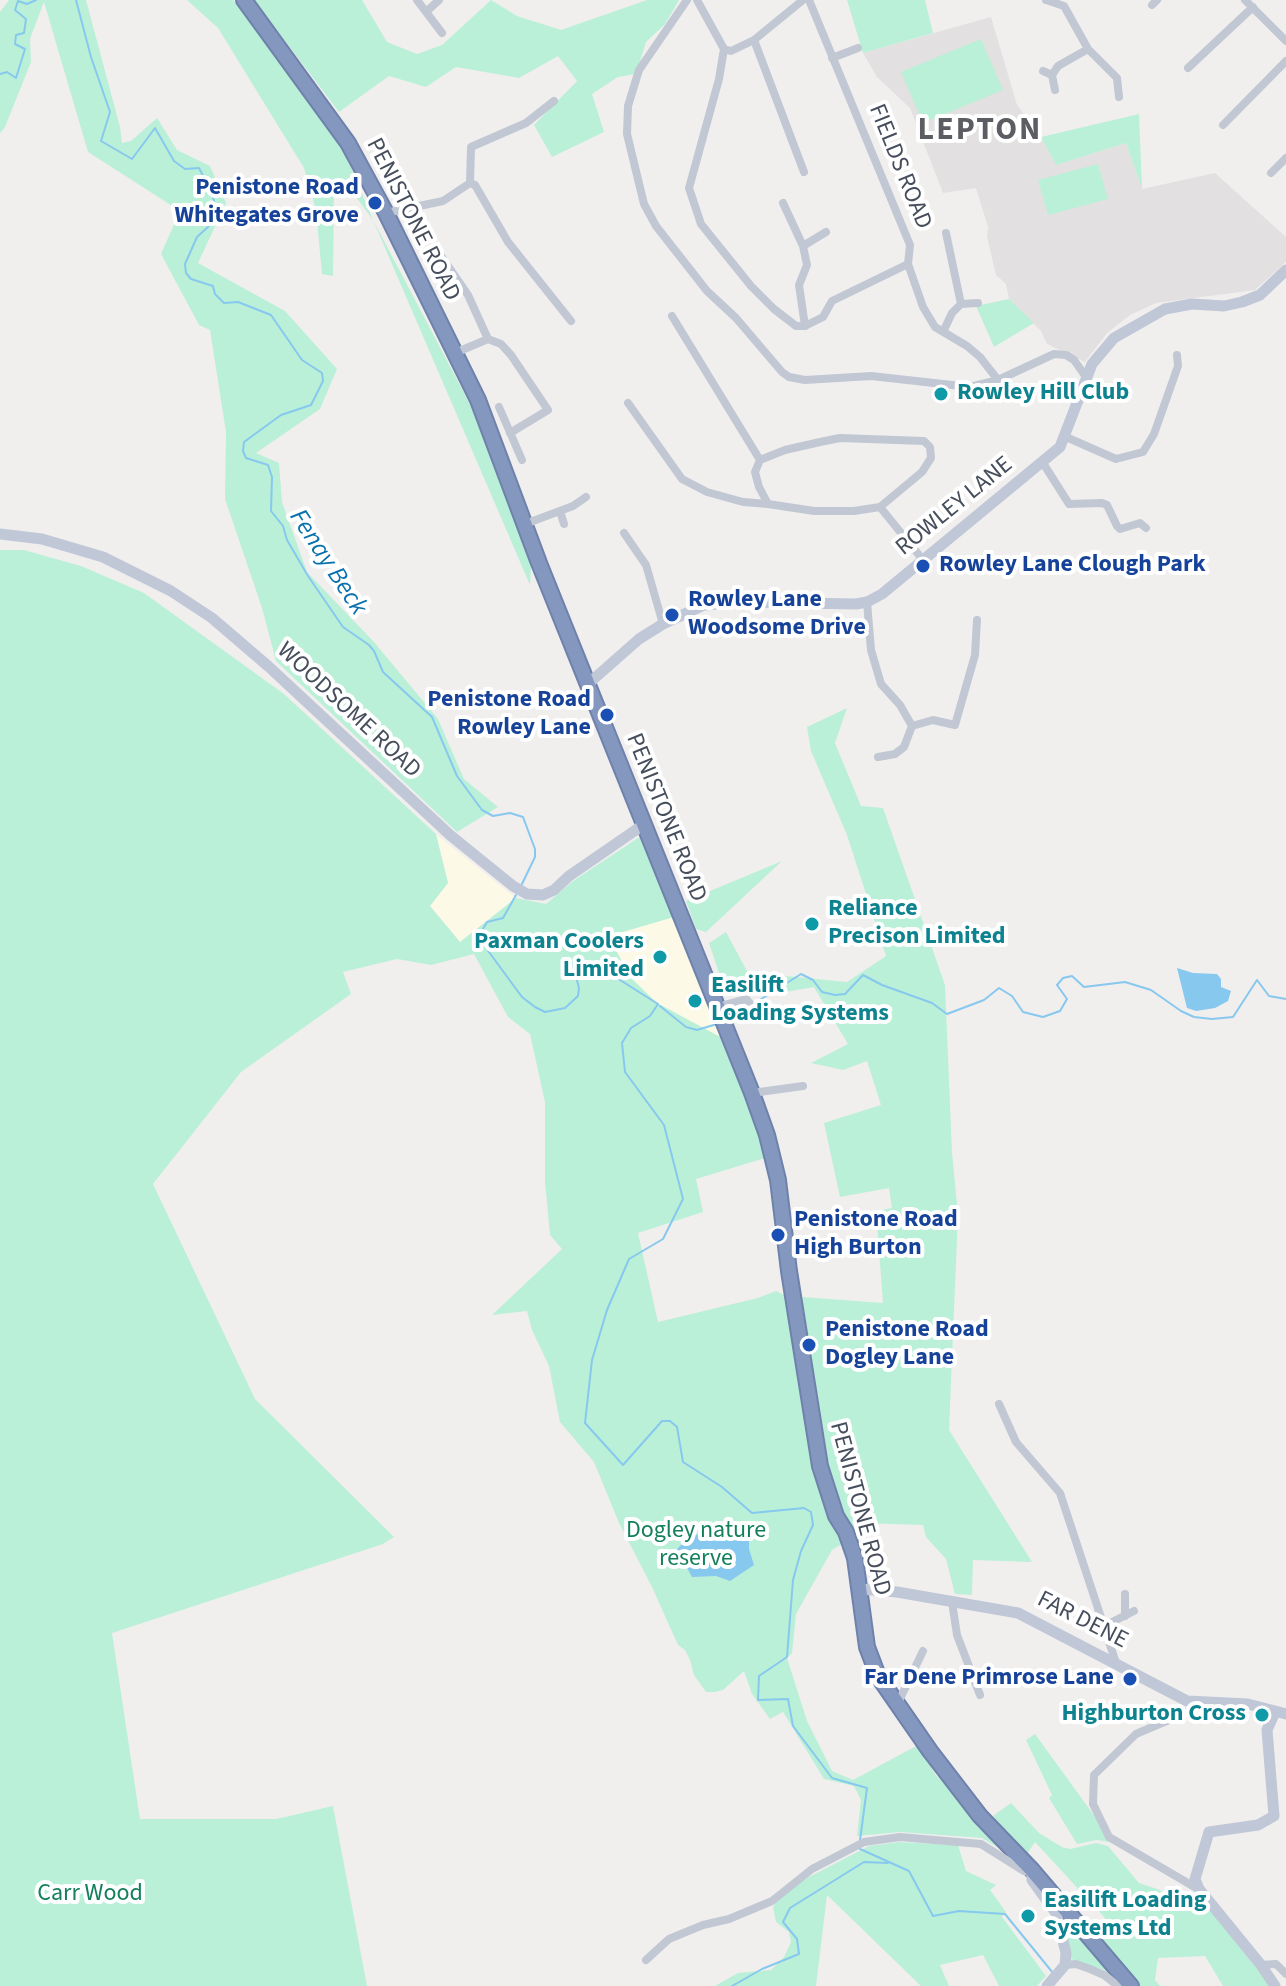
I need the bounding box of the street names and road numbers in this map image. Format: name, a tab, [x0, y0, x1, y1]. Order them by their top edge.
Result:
street label: FIELDS ROAD	[861, 100, 937, 234]
street label: PENISTONE ROAD	[359, 134, 465, 306]
street label: ROWLEY LANE	[891, 451, 1019, 563]
street label: WOODSOME ROAD	[270, 637, 426, 785]
street label: PENISTONE ROAD	[618, 730, 712, 906]
street label: PENISTONE ROAD	[822, 1419, 896, 1599]
street label: FAR DENE	[1032, 1586, 1132, 1656]

